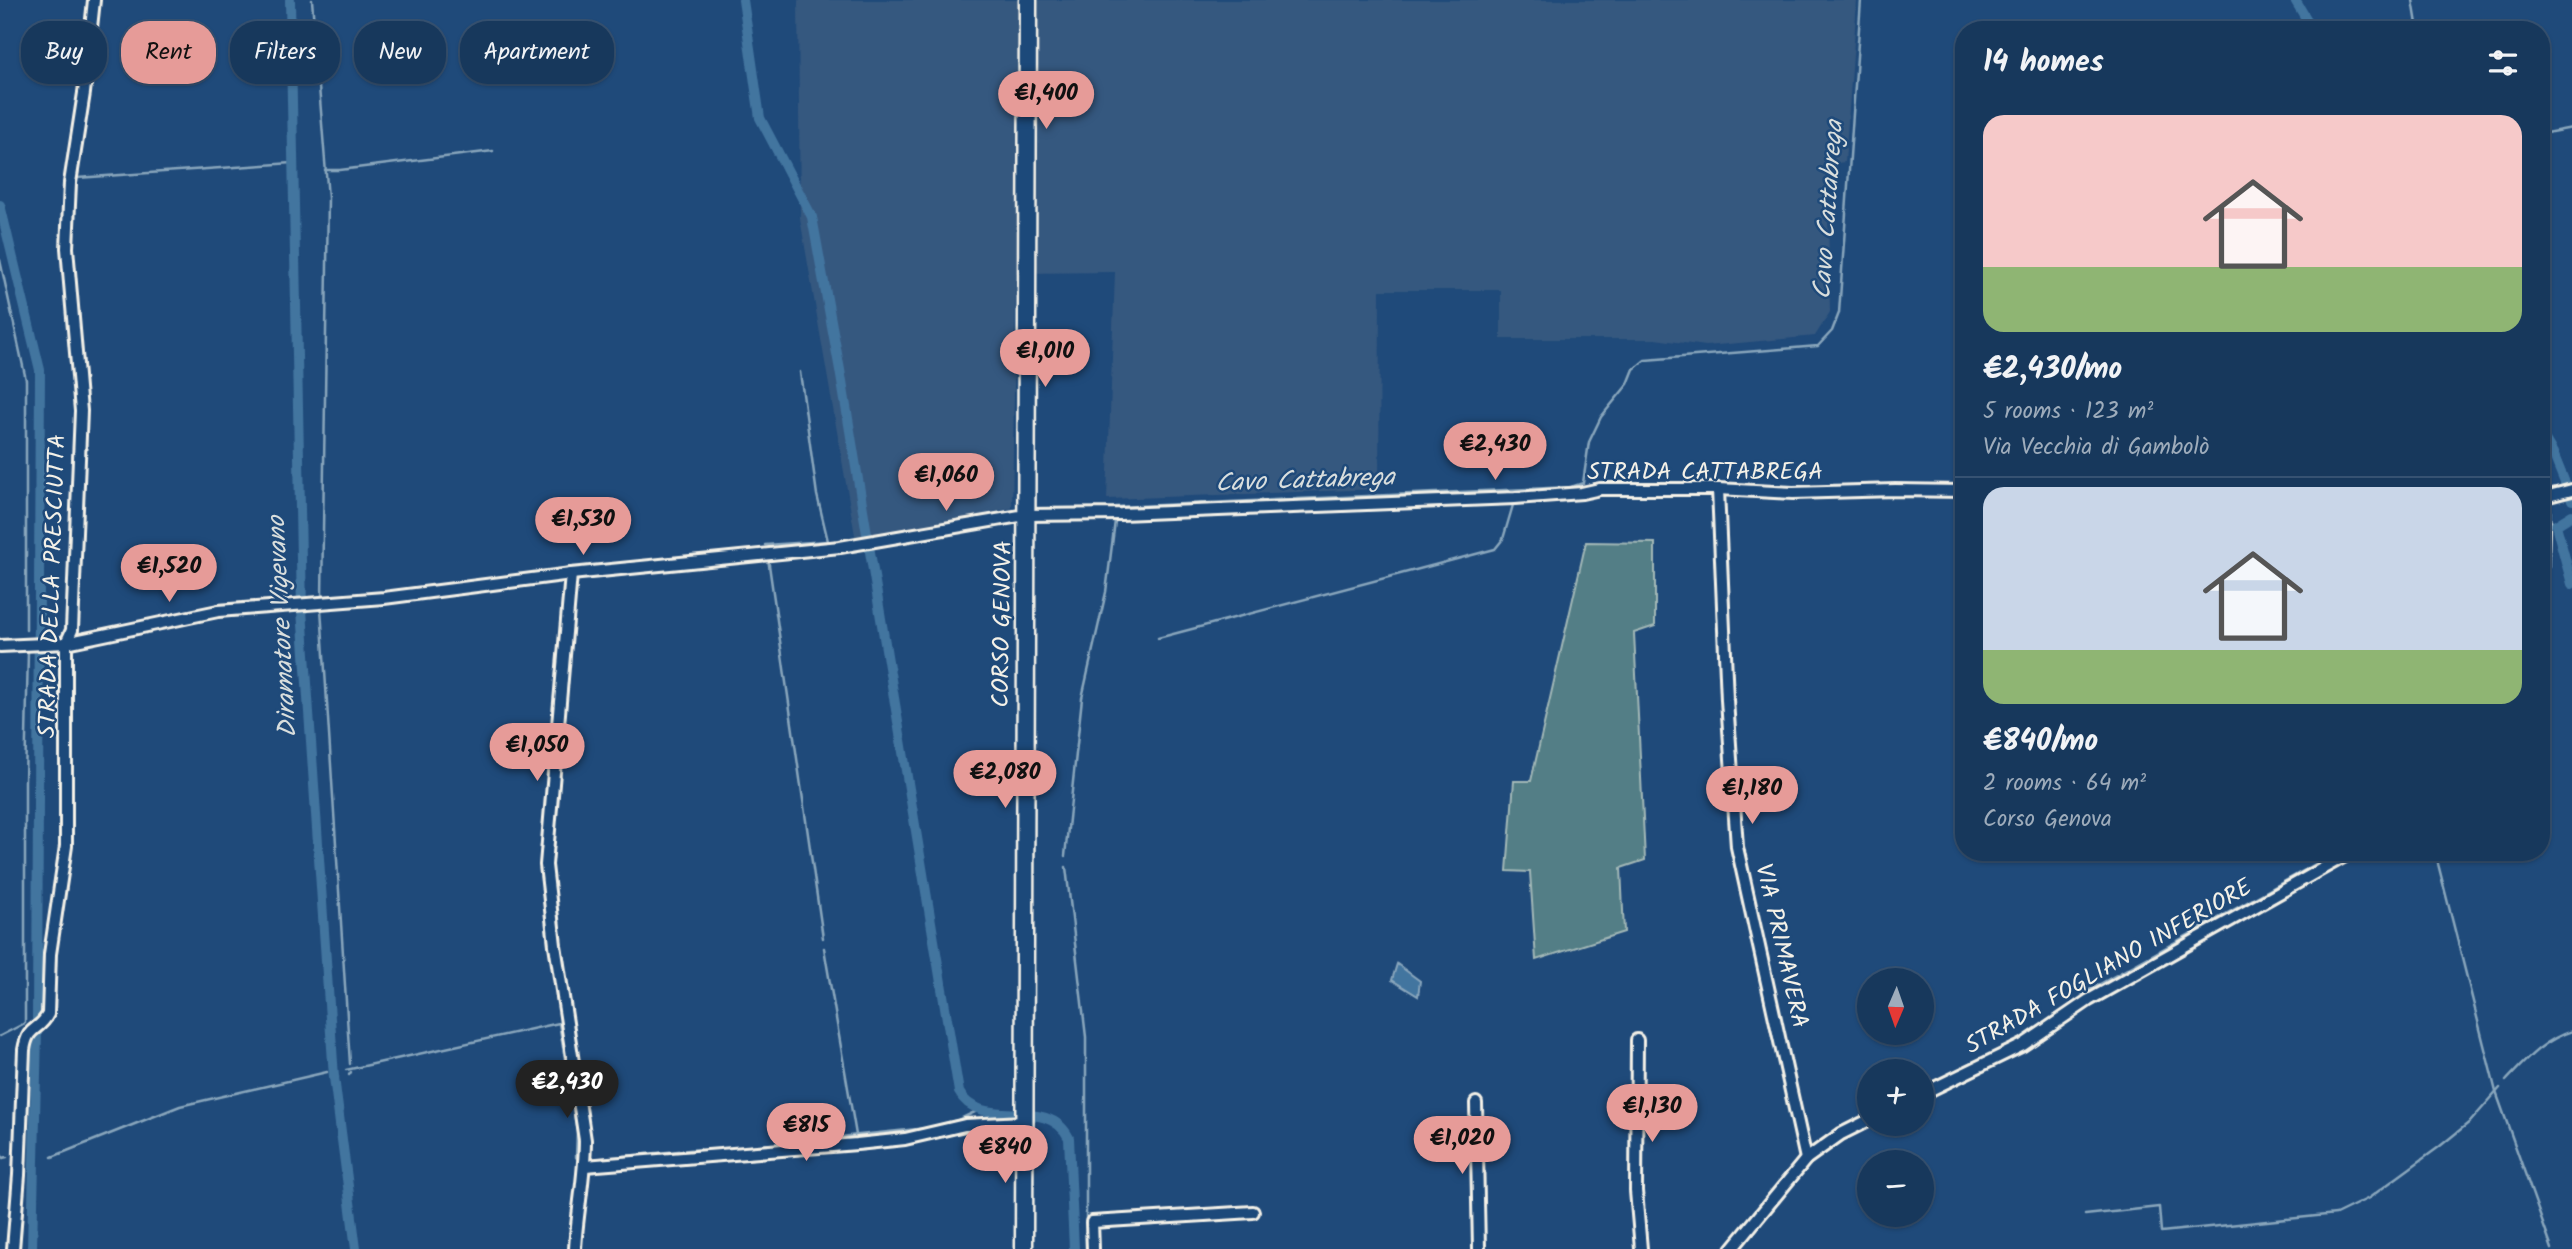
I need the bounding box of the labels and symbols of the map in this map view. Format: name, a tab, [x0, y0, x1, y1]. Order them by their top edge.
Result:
pin: €1,400	[989, 72, 1103, 131]
water label: Cavo Cattabrega	[1802, 117, 1856, 301]
pin: €1,010	[988, 330, 1102, 389]
pin: €2,430	[1438, 422, 1552, 482]
street label: STRADA DELLA PRESCIUTTA	[28, 433, 78, 739]
street label: STRADA CATTABREGA	[1587, 453, 1823, 492]
pin: €1,060	[889, 454, 1003, 513]
water label: Cavo Cattabrega	[1215, 457, 1397, 505]
pin: €1,530	[526, 498, 640, 557]
water label: Diramatore Vigevano	[256, 513, 310, 739]
street label: CORSO GENOVA	[982, 540, 1024, 708]
pin: €1,520	[112, 544, 226, 604]
pin: €1,050	[480, 724, 594, 783]
pin: €2,080	[948, 750, 1062, 810]
pin: €1,180	[1695, 766, 1809, 826]
street label: VIA PRIMAVERA	[1743, 860, 1819, 1032]
street label: STRADA FOGLIANO INFERIORE	[1958, 868, 2261, 1065]
north arrow	[1857, 968, 1934, 1045]
pin: €2,430	[510, 1060, 624, 1120]
pin: €1,130	[1595, 1084, 1709, 1144]
pin: €815	[765, 1104, 847, 1163]
pin: €1,020	[1405, 1116, 1519, 1176]
pin: €840	[964, 1126, 1046, 1185]

